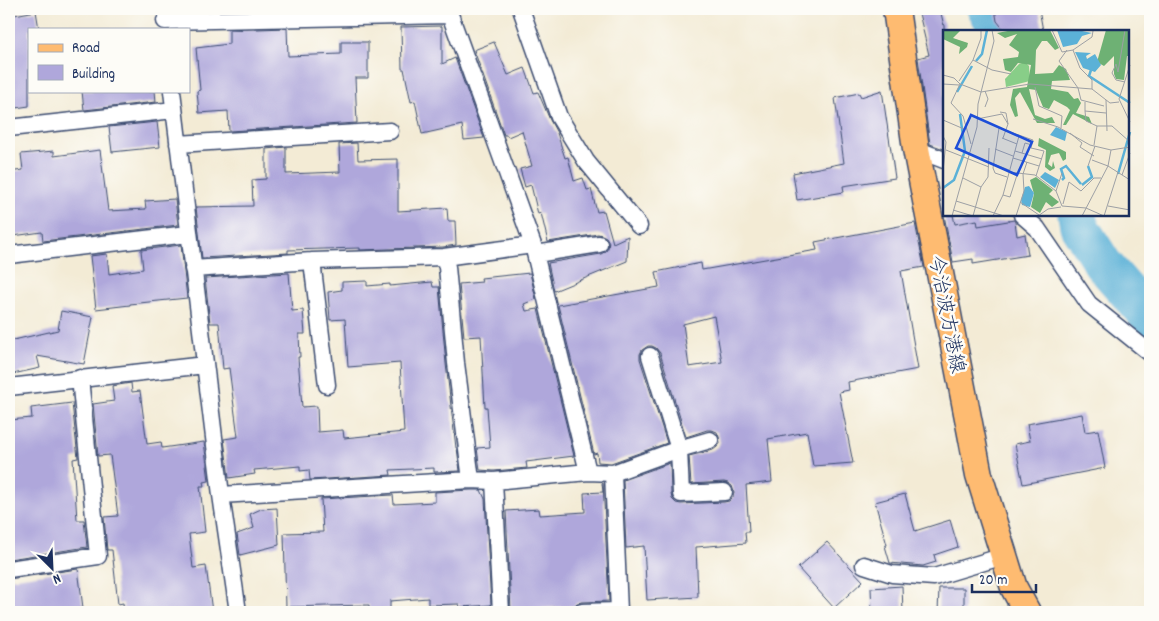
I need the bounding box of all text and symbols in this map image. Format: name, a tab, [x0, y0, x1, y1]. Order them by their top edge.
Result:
legend	[28, 28, 190, 92]
inset map	[943, 30, 1129, 216]
text: Road	[72, 38, 100, 60]
text: Building	[72, 64, 115, 86]
street label: 今治波方港線	[920, 253, 970, 376]
north arrow	[28, 544, 78, 594]
scale bar	[972, 561, 1035, 593]
text: N	[49, 568, 64, 589]
text: 20 m	[979, 570, 1007, 592]

